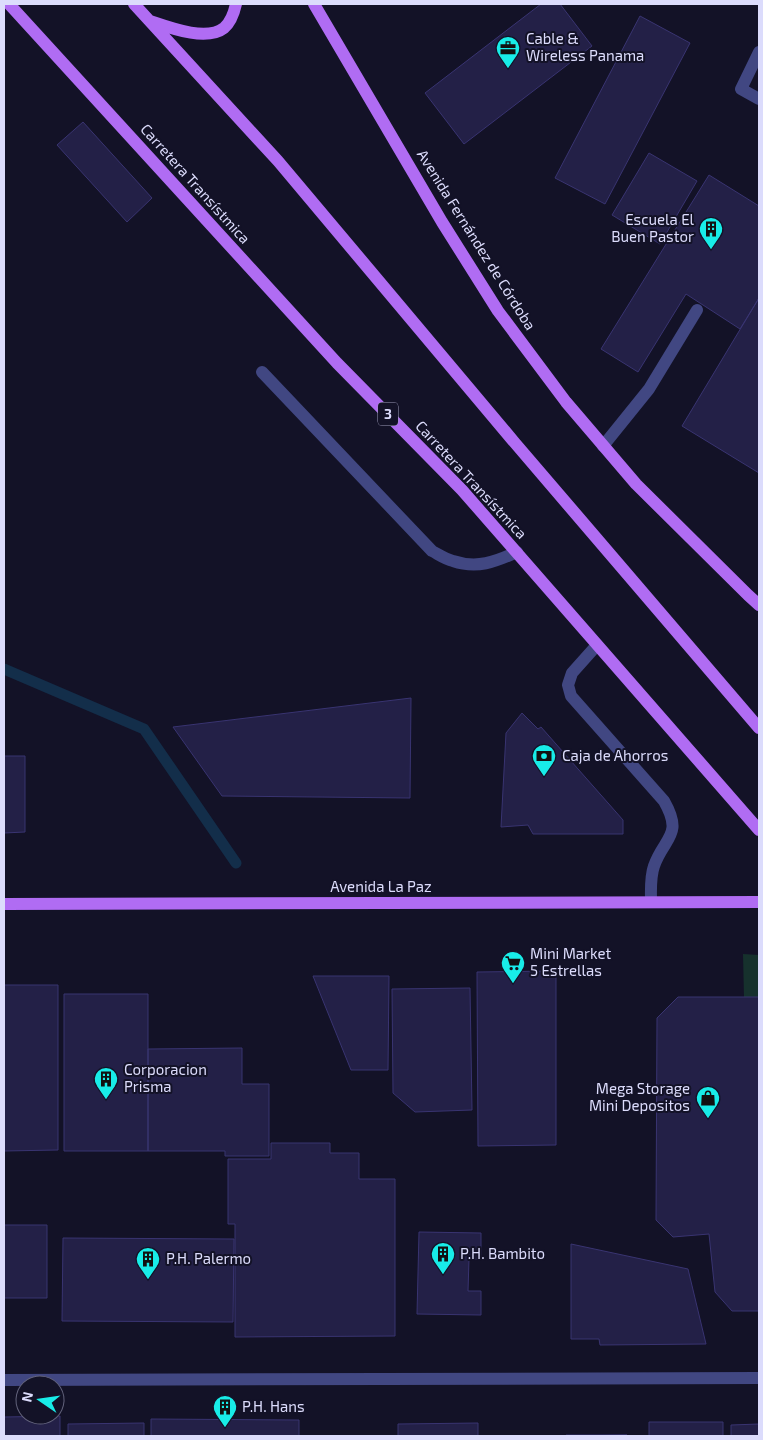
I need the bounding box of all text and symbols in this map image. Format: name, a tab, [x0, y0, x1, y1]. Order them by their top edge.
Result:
place label: Cable & Wireless Panama	[526, 29, 644, 64]
office icon: Cable & Wireless Panama	[495, 35, 521, 69]
street label: Carretera Transístmica	[137, 120, 254, 247]
street label: Avenida Fernández de Córdoba	[414, 146, 540, 333]
place label: Escuela El Buen Pastor	[611, 210, 695, 245]
building icon: Escuela El Buen Pastor	[698, 216, 724, 250]
road number: 3	[378, 402, 398, 426]
street label: Carretera Transístmica	[412, 416, 531, 542]
bank icon: Caja de Ahorros	[531, 743, 557, 777]
place label: Caja de Ahorros	[562, 746, 668, 765]
street label: Avenida La Paz	[330, 877, 432, 895]
place label: Mini Market 5 Estrellas	[530, 944, 612, 979]
supermarket icon: Mini Market 5 Estrellas	[500, 950, 526, 984]
place label: Corporacion Prisma	[124, 1060, 207, 1095]
building icon: Corporacion Prisma	[93, 1066, 119, 1100]
place label: Mega Storage Mini Depositos	[589, 1079, 690, 1114]
shop icon: Mega Storage Mini Depositos	[695, 1085, 721, 1119]
building icon: P.H. Bambito	[430, 1241, 456, 1275]
place label: P.H. Bambito	[460, 1244, 545, 1262]
building icon: P.H. Palermo	[135, 1246, 161, 1280]
place label: P.H. Palermo	[166, 1249, 251, 1267]
north arrow	[15, 1375, 65, 1425]
text: N	[17, 1390, 36, 1404]
building icon: P.H. Hans	[212, 1394, 238, 1428]
place label: P.H. Hans	[242, 1397, 305, 1415]

